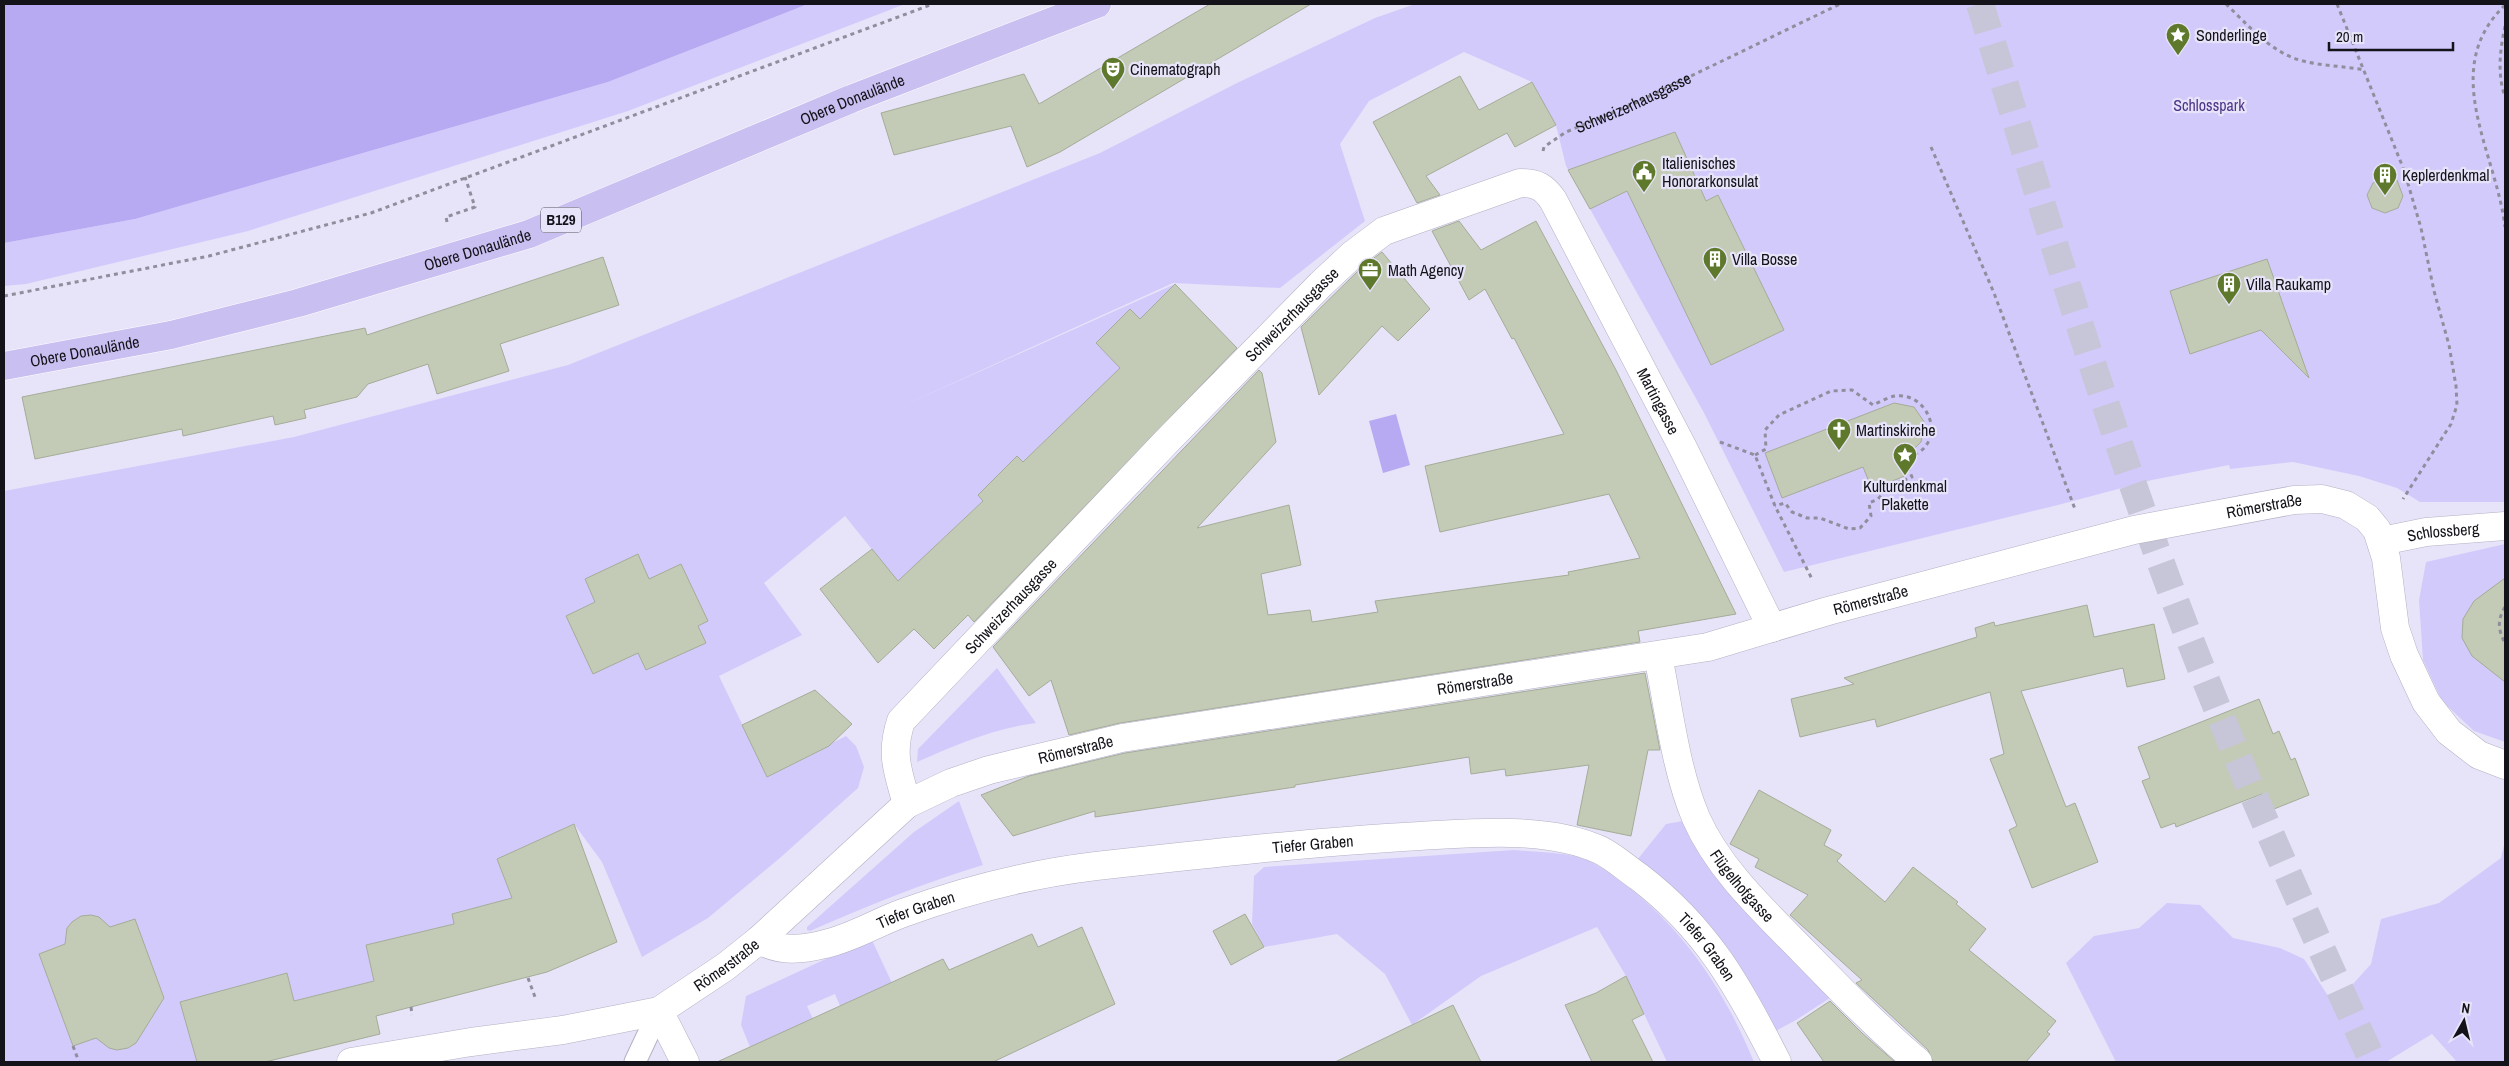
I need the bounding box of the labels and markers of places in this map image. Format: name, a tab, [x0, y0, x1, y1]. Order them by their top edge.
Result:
place icon: Sonderlinge	[2165, 22, 2191, 56]
place label: Sonderlinge	[2196, 24, 2267, 46]
theatre icon: Cinematograph	[1100, 56, 1126, 90]
place label: Cinematograph	[1130, 58, 1220, 80]
place label: Italienisches Honorarkonsulat	[1662, 152, 1759, 192]
public building icon: Italienisches Honorarkonsulat	[1631, 159, 1657, 193]
building icon: Keplerdenkmal	[2372, 162, 2398, 196]
place label: Keplerdenkmal	[2402, 164, 2490, 186]
building icon: Villa Bosse	[1702, 246, 1728, 280]
place label: Villa Bosse	[1732, 248, 1797, 270]
office icon: Math Agency	[1357, 257, 1383, 291]
place label: Math Agency	[1388, 259, 1464, 281]
building icon: Villa Raukamp	[2216, 271, 2242, 305]
place label: Villa Raukamp	[2246, 273, 2331, 295]
church icon: Martinskirche	[1826, 417, 1852, 451]
place label: Martinskirche	[1856, 419, 1935, 441]
place icon: Kulturdenkmal Plakette	[1892, 442, 1918, 476]
place label: Kulturdenkmal Plakette	[1863, 475, 1947, 515]

